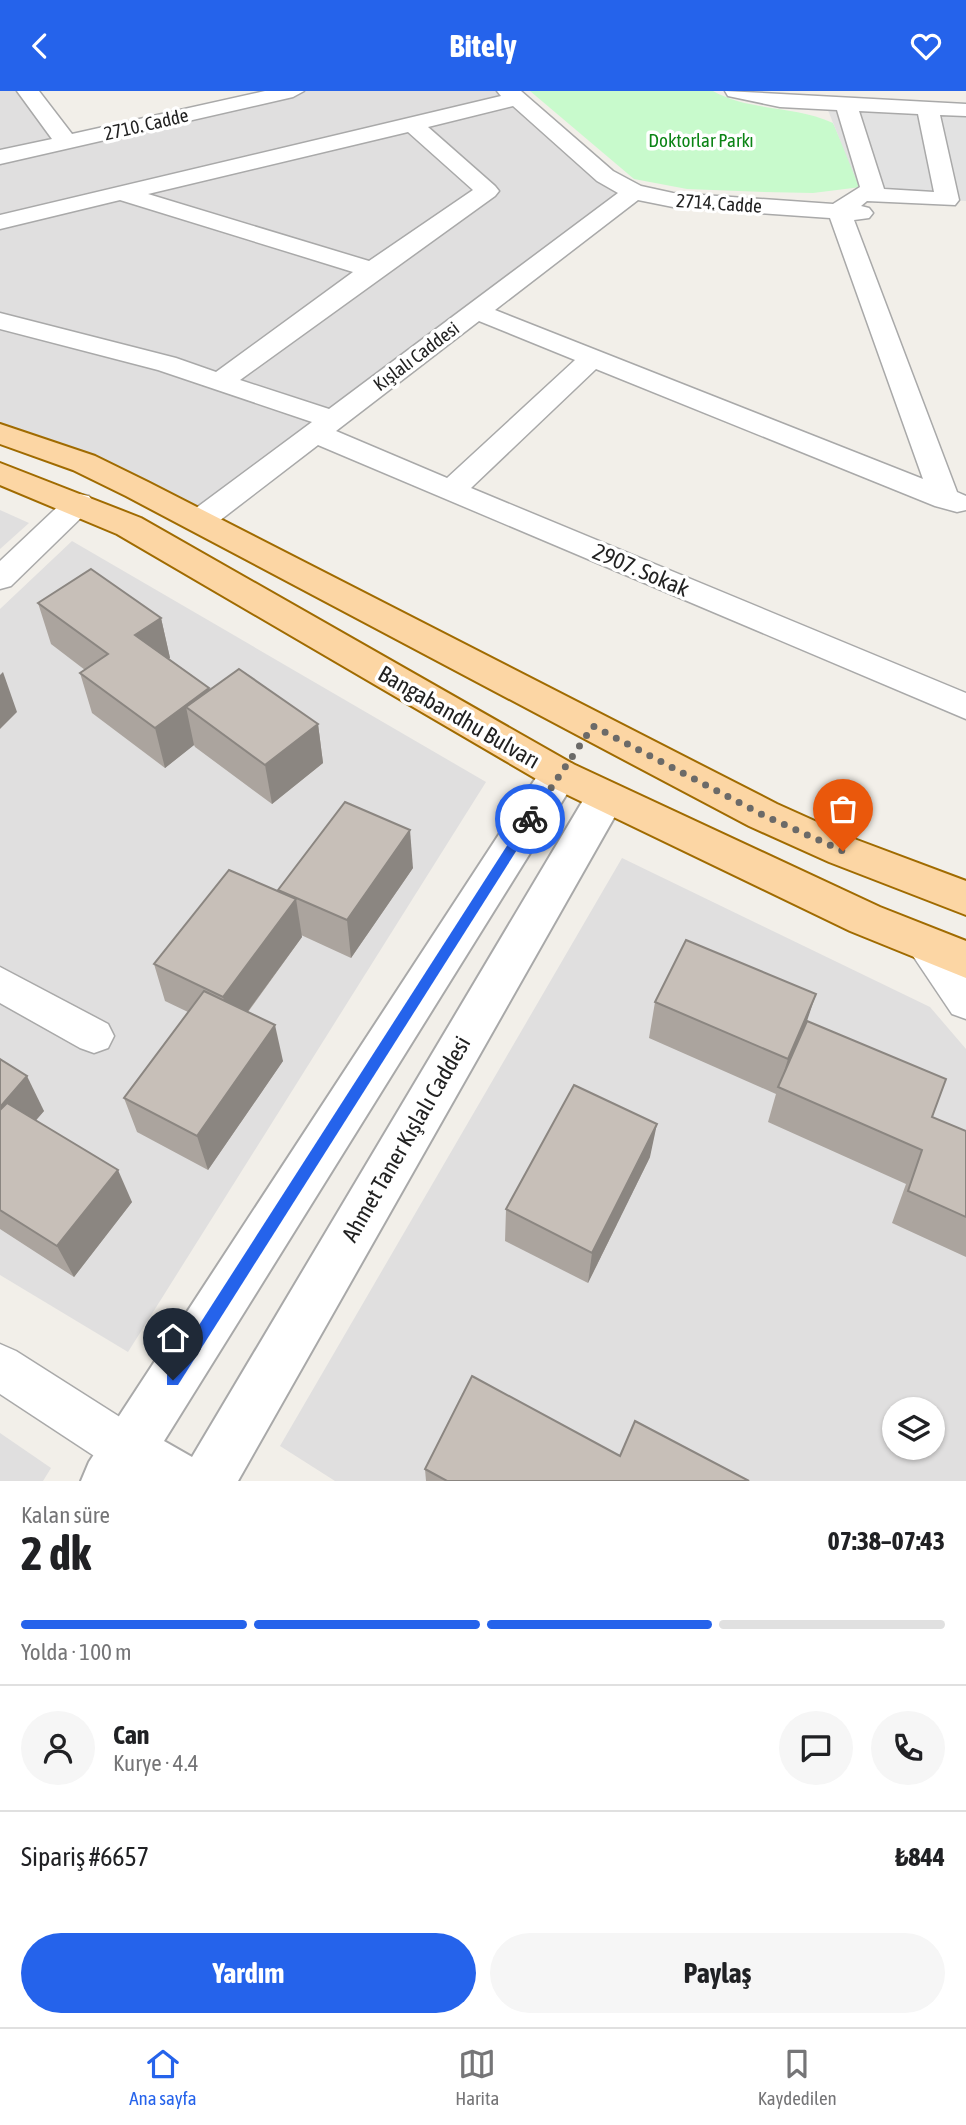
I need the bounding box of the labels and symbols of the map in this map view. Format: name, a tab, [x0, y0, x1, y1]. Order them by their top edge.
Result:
street label: 2710. Cadde	[102, 104, 190, 144]
park label: Doktorlar Parkı	[648, 129, 754, 151]
street label: 2714. Cadde	[675, 189, 763, 217]
street label: Kışlalı Caddesi	[369, 317, 463, 395]
street label: 2907. Sokak	[589, 538, 693, 602]
street label: Bangabandhu Bulvarı	[374, 660, 544, 774]
pin	[813, 779, 873, 851]
courier	[495, 784, 565, 854]
street label: Ahmet Taner Kışlalı Caddesi	[337, 1032, 475, 1246]
pin	[143, 1308, 203, 1380]

